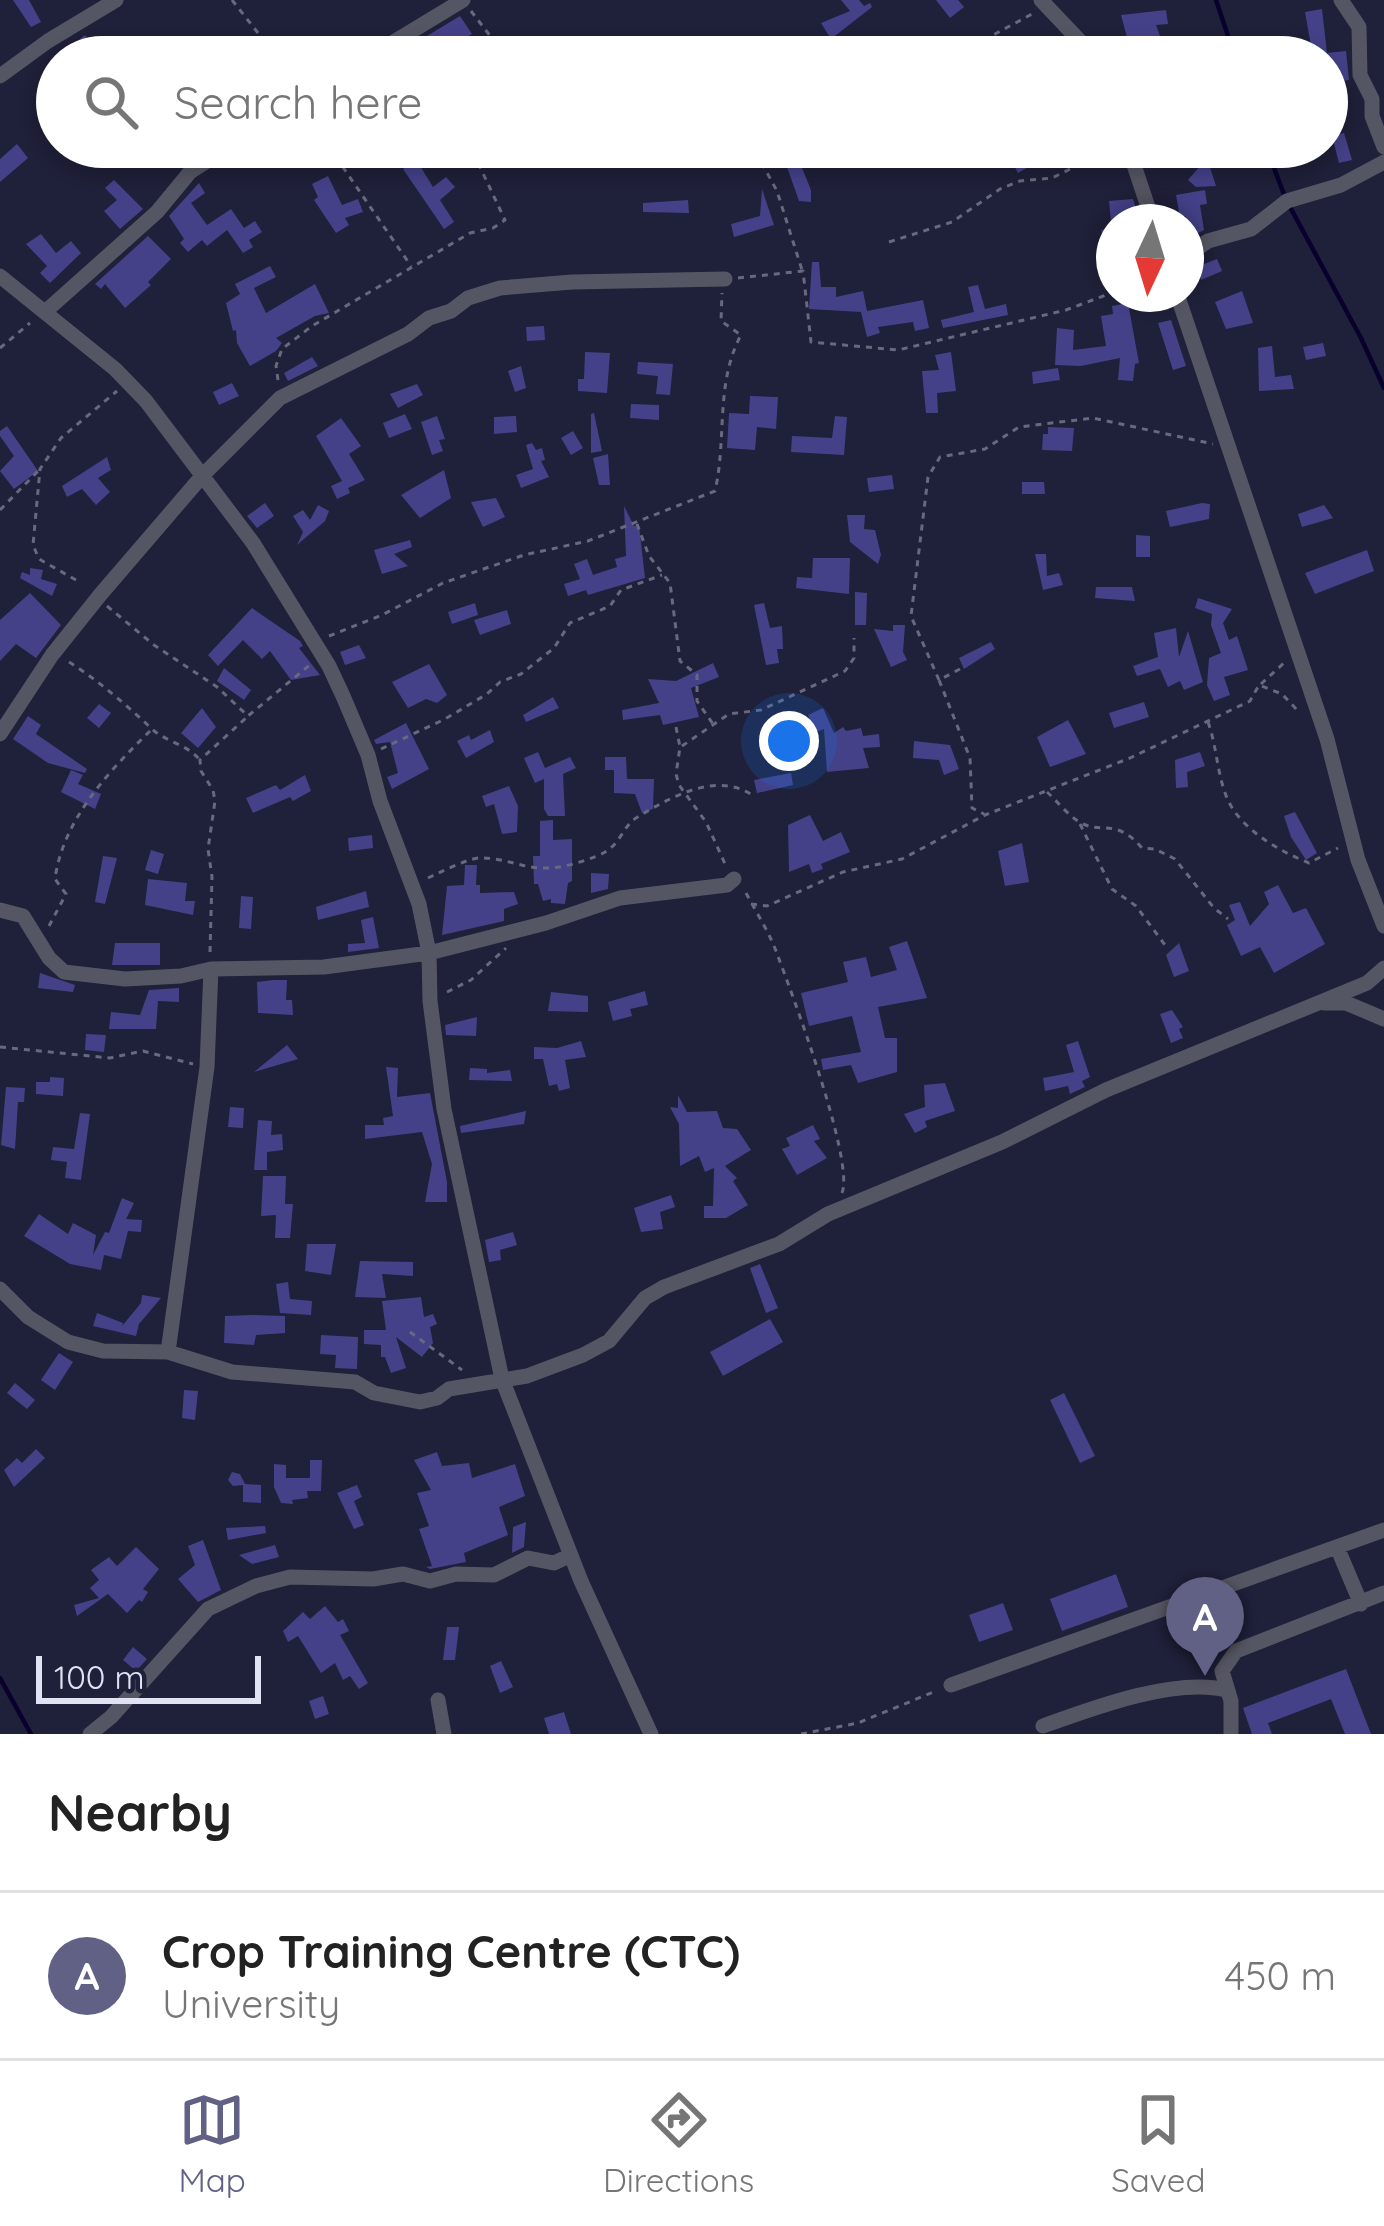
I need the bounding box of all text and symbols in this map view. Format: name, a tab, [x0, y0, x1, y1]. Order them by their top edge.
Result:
search box	[36, 36, 1348, 168]
icon: search	[78, 69, 144, 135]
text: Search here	[174, 74, 422, 130]
north arrow	[1096, 204, 1204, 312]
your location	[759, 711, 819, 771]
pin: A	[1166, 1577, 1244, 1676]
scale bar	[36, 1650, 261, 1703]
text: 100 m	[54, 1656, 145, 1697]
text: Nearby	[48, 1780, 232, 1844]
text: Crop Training Centre (CTC)	[162, 1923, 740, 1979]
text: A	[75, 1951, 99, 2000]
text: 450 m	[1224, 1951, 1336, 2000]
text: University	[162, 1979, 340, 2028]
tab: Map	[179, 2087, 246, 2200]
tab: Directions	[603, 2087, 754, 2200]
tab: Saved	[1111, 2087, 1205, 2200]

